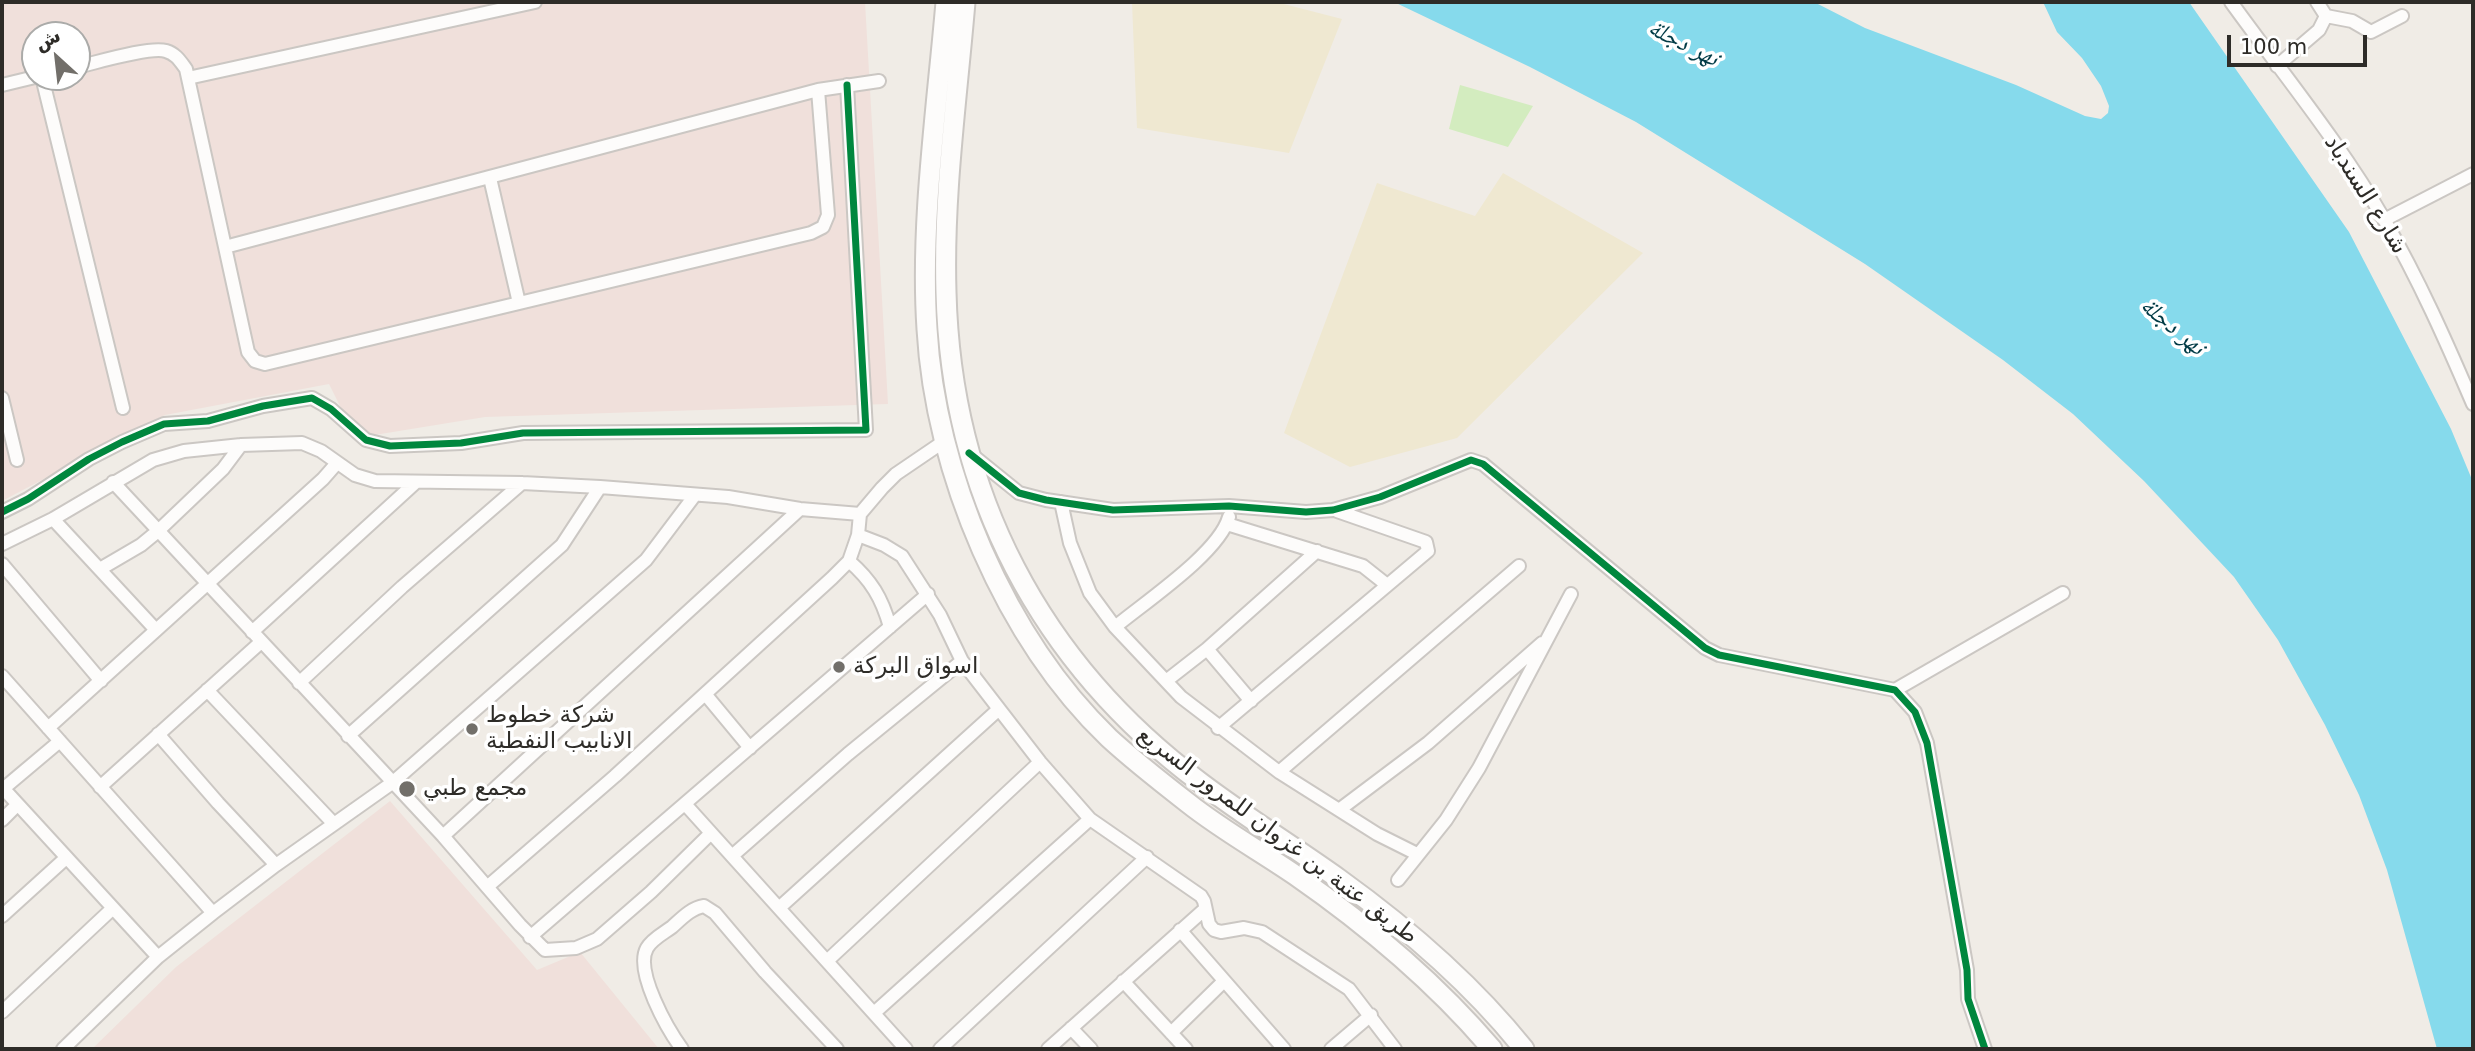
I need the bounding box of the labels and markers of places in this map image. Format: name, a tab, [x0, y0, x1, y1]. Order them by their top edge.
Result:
place label: اسواق البركة	[853, 653, 978, 681]
marker: اسواق البركة	[831, 659, 847, 675]
place label: شركة خطوط الانابيب النفطية	[486, 702, 632, 756]
marker: شركة خطوط الانابيب النفطية	[464, 721, 480, 737]
place label: مجمع طبي	[423, 775, 527, 803]
marker: مجمع طبي	[397, 779, 417, 799]

